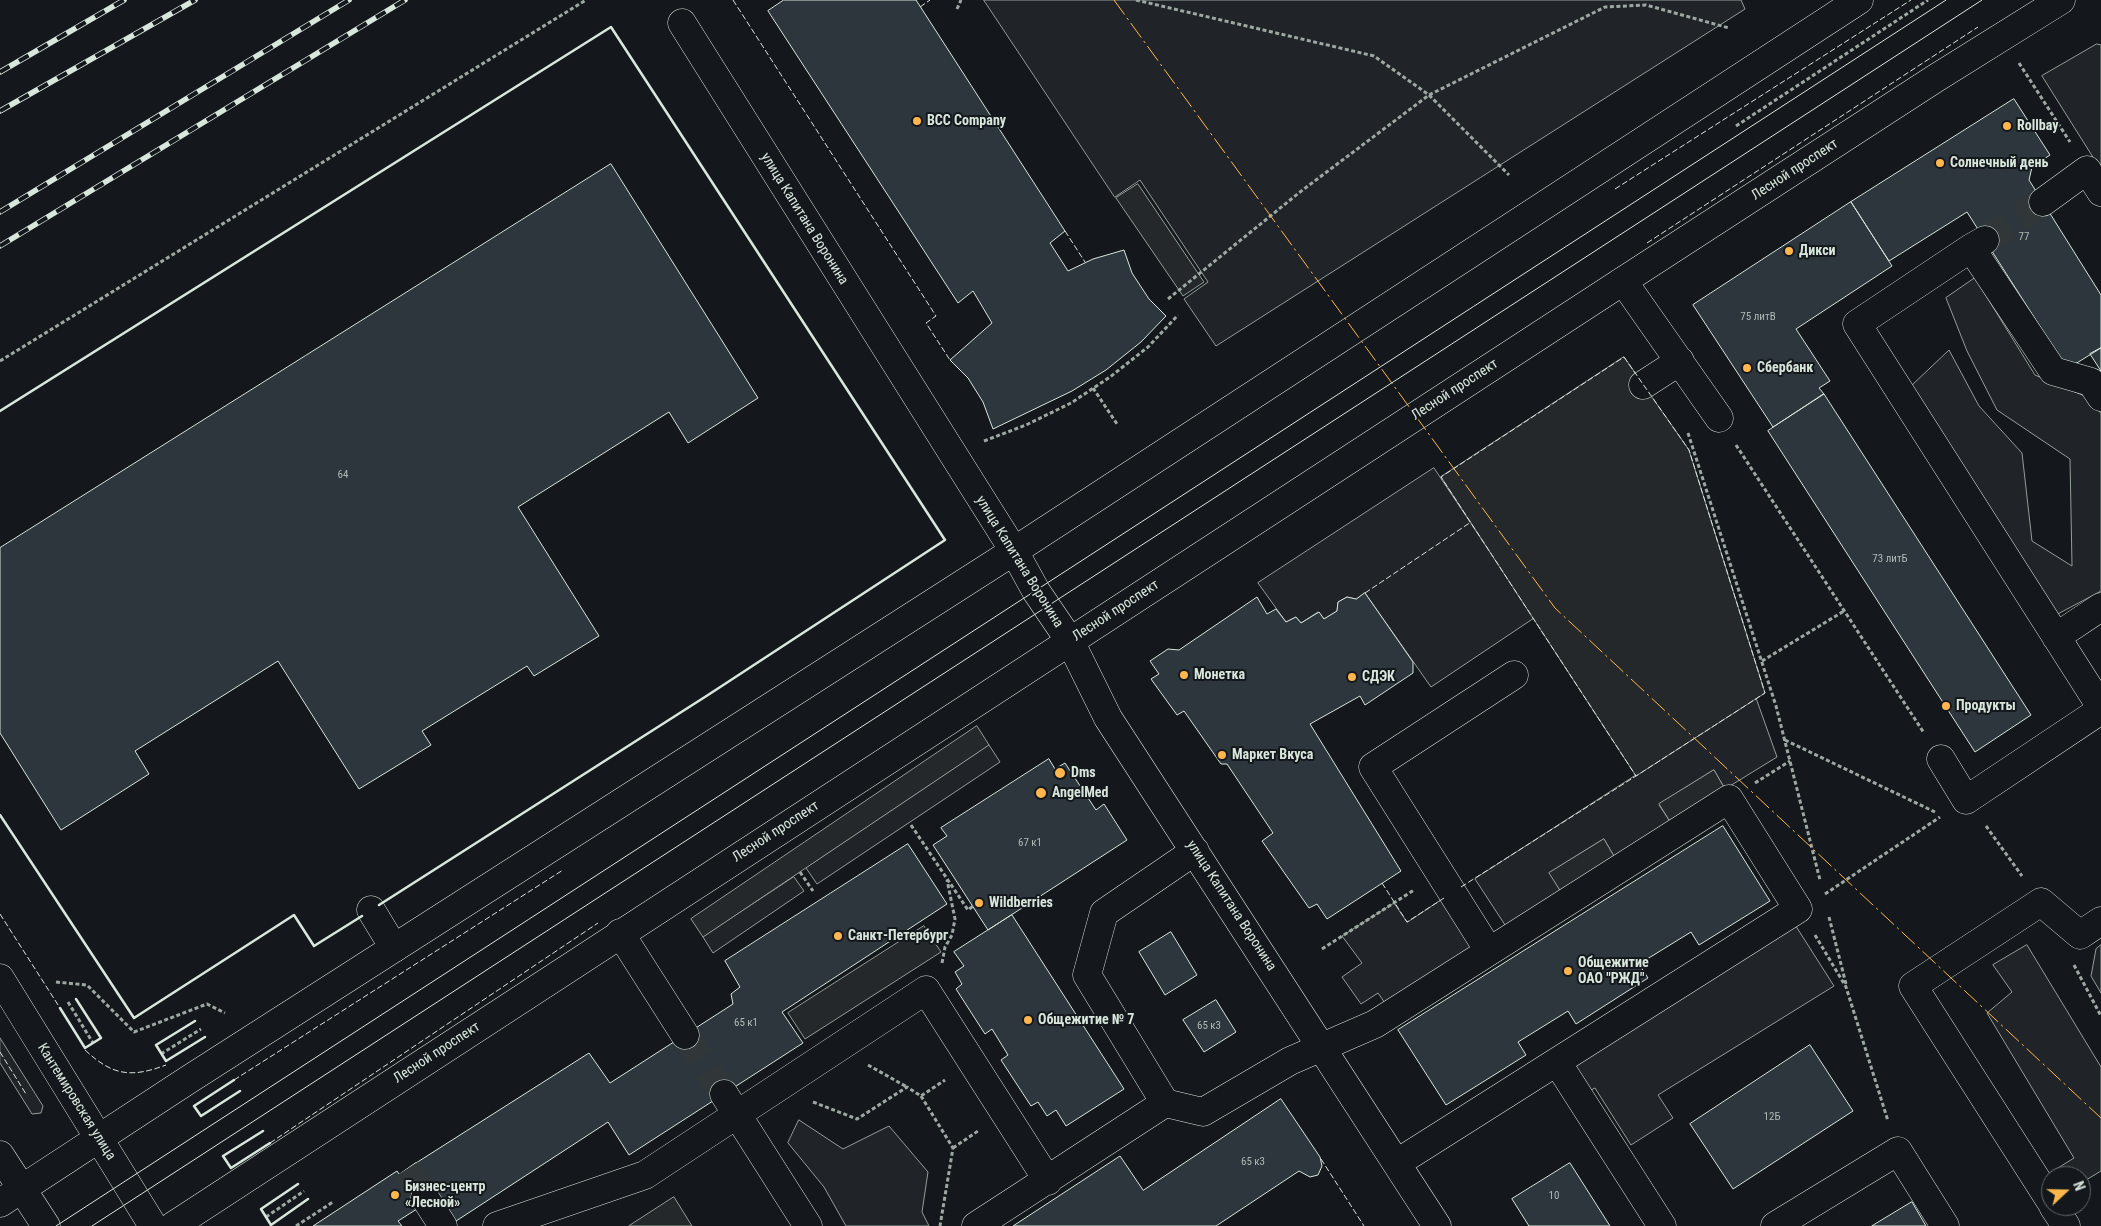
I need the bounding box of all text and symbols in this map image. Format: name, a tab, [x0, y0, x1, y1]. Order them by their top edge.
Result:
place label: BCC Company	[927, 113, 1006, 129]
marker: BCC Company	[911, 115, 923, 127]
place label: Rollbay	[2017, 118, 2058, 134]
marker: Rollbay	[2001, 120, 2013, 132]
street label: Лесной проспект	[1748, 136, 1842, 204]
street label: улица Капитана Воронина	[757, 150, 851, 288]
place label: Солнечный день	[1950, 155, 2048, 171]
marker: Солнечный день	[1934, 157, 1946, 169]
house number: 77	[2019, 230, 2029, 244]
place label: Дикси	[1799, 243, 1836, 259]
marker: Дикси	[1783, 245, 1795, 257]
house number: 75 литВ	[1740, 310, 1776, 324]
street label: Лесной проспект	[1408, 356, 1502, 424]
place label: Сбербанк	[1757, 360, 1813, 376]
marker: Сбербанк	[1741, 362, 1753, 374]
house number: 64	[338, 468, 348, 482]
street label: улица Капитана Воронина	[972, 493, 1066, 631]
house number: 73 литБ	[1872, 552, 1908, 566]
street label: Лесной проспект	[1069, 577, 1163, 645]
place label: Монетка	[1194, 667, 1245, 683]
marker: Монетка	[1178, 669, 1190, 681]
place label: СДЭК	[1362, 669, 1395, 685]
marker: СДЭК	[1346, 671, 1358, 683]
place label: Продукты	[1956, 698, 2016, 714]
marker: Продукты	[1940, 700, 1952, 712]
place label: Маркет Вкуса	[1232, 747, 1313, 763]
marker: Маркет Вкуса	[1216, 749, 1228, 761]
place label: Dms	[1071, 765, 1096, 781]
marker: Dms	[1053, 766, 1067, 780]
place label: AngelMed	[1052, 785, 1108, 801]
marker: AngelMed	[1034, 786, 1048, 800]
street label: Лесной проспект	[729, 798, 823, 866]
house number: 67 к1	[1018, 836, 1042, 850]
street label: улица Капитана Воронина	[1183, 838, 1279, 974]
place label: Wildberries	[989, 895, 1053, 911]
marker: Wildberries	[973, 897, 985, 909]
place label: Санкт-Петербург	[848, 928, 948, 944]
marker: Санкт-Петербург	[832, 930, 844, 942]
place label: Общежитие ОАО "РЖД"	[1578, 955, 1649, 988]
marker: Общежитие ОАО "РЖД"	[1562, 965, 1574, 977]
place label: Общежитие № 7	[1038, 1012, 1134, 1028]
marker: Общежитие № 7	[1022, 1014, 1034, 1026]
house number: 65 к1	[734, 1016, 758, 1030]
street label: Лесной проспект	[390, 1019, 484, 1087]
house number: 65 к3	[1197, 1019, 1221, 1033]
street label: Кантемировская улица	[33, 1041, 119, 1163]
house number: 12Б	[1764, 1110, 1780, 1124]
house number: 65 к3	[1241, 1155, 1265, 1169]
north arrow	[2041, 1166, 2091, 1216]
place label: Бизнес-центр «Лесной»	[405, 1179, 485, 1212]
text: N	[2070, 1179, 2088, 1193]
marker: Бизнес-центр «Лесной»	[389, 1189, 401, 1201]
house number: 10	[1549, 1189, 1559, 1203]

